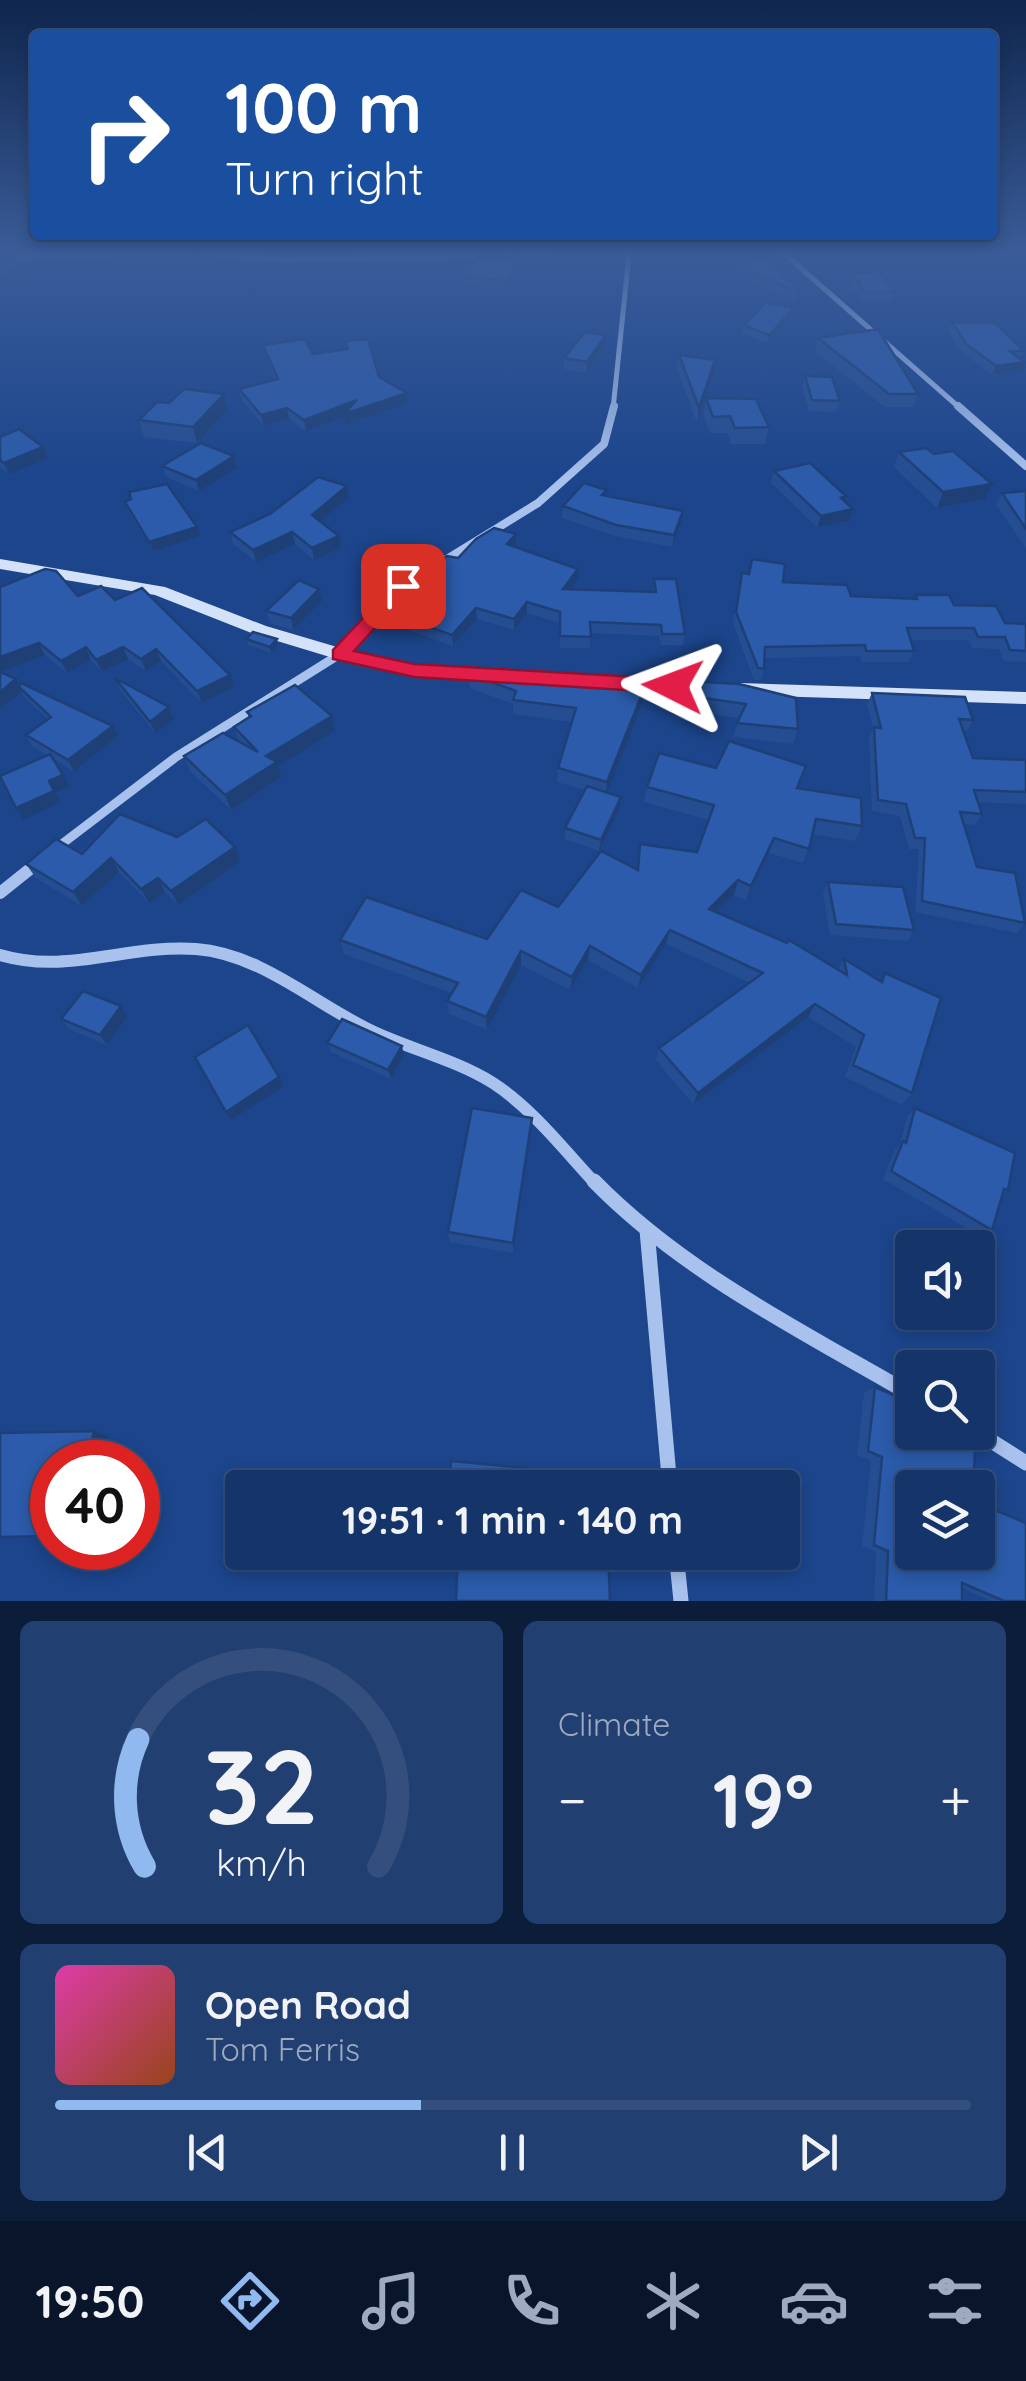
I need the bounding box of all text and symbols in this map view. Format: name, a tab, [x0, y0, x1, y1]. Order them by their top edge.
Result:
text: 100 m	[225, 63, 422, 151]
icon: right	[60, 70, 190, 200]
text: Turn right	[225, 150, 424, 206]
pin	[361, 544, 446, 629]
icon: arrive	[376, 559, 431, 614]
position arrow	[621, 634, 725, 738]
map controls	[895, 1230, 995, 1570]
button: sound	[895, 1230, 995, 1330]
button: search	[895, 1350, 995, 1450]
speed limit sign: 40	[30, 1440, 160, 1570]
button: layers	[895, 1470, 995, 1570]
text: 19:51 · 1 min · 140 m	[342, 1496, 683, 1544]
text: Climate	[558, 1704, 670, 1744]
text: 32	[204, 1720, 319, 1850]
text: 19°	[713, 1753, 814, 1847]
text: −	[558, 1765, 587, 1834]
text: +	[940, 1765, 971, 1834]
text: km/h	[216, 1840, 307, 1885]
text: Open Road	[205, 1981, 411, 2029]
text: Tom Ferris	[205, 2029, 360, 2069]
icon: previous	[180, 2125, 235, 2180]
icon: pause	[485, 2125, 540, 2180]
icon: next	[791, 2125, 846, 2180]
icon: directions	[215, 2266, 285, 2336]
icon: music	[356, 2266, 426, 2336]
icon: phone	[497, 2266, 567, 2336]
icon: climate	[638, 2266, 708, 2336]
icon: car	[779, 2266, 849, 2336]
icon: filters	[920, 2266, 990, 2336]
text: 19:50	[36, 2273, 144, 2329]

